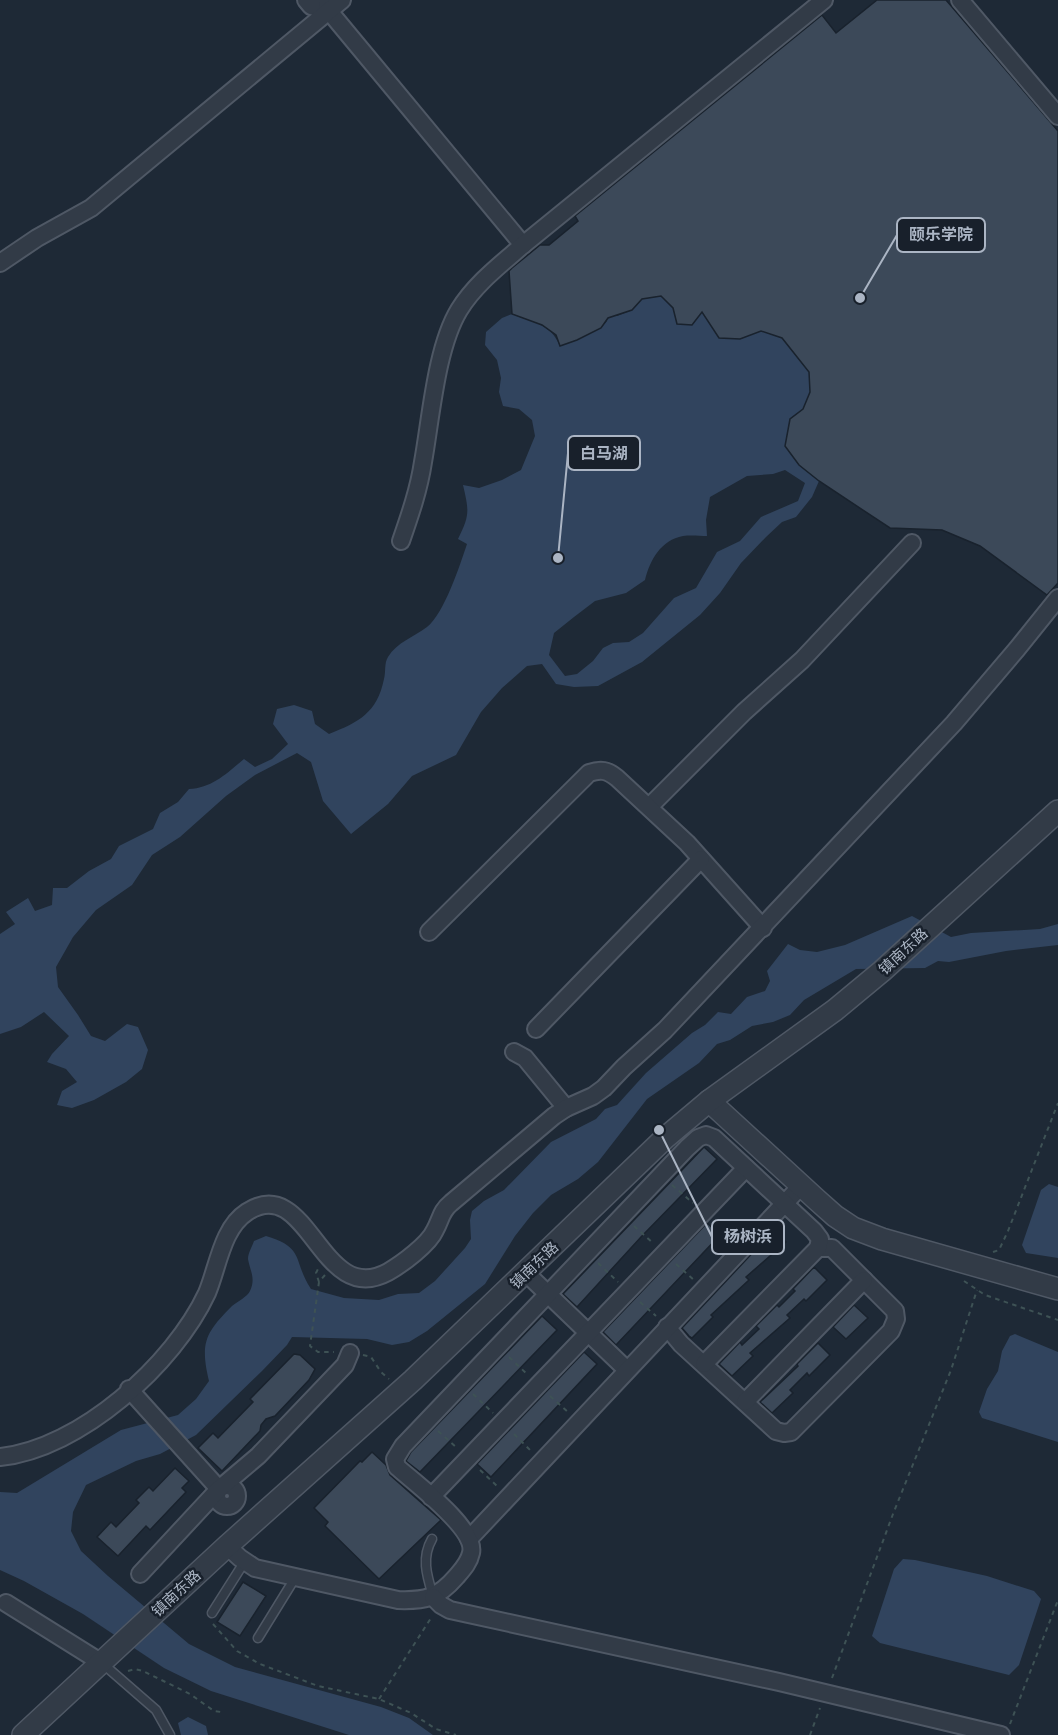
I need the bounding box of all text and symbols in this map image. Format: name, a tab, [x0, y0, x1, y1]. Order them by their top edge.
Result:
callout: 颐乐学院	[897, 218, 985, 252]
text: 颐乐学院	[909, 224, 973, 244]
callout: 白马湖	[568, 436, 640, 470]
text: 白马湖	[580, 443, 628, 463]
street label: 镇南东路	[875, 924, 931, 978]
callout: 杨树浜	[712, 1220, 784, 1254]
text: 杨树浜	[724, 1226, 772, 1246]
street label: 镇南东路	[506, 1237, 562, 1293]
street label: 镇南东路	[148, 1566, 204, 1620]

